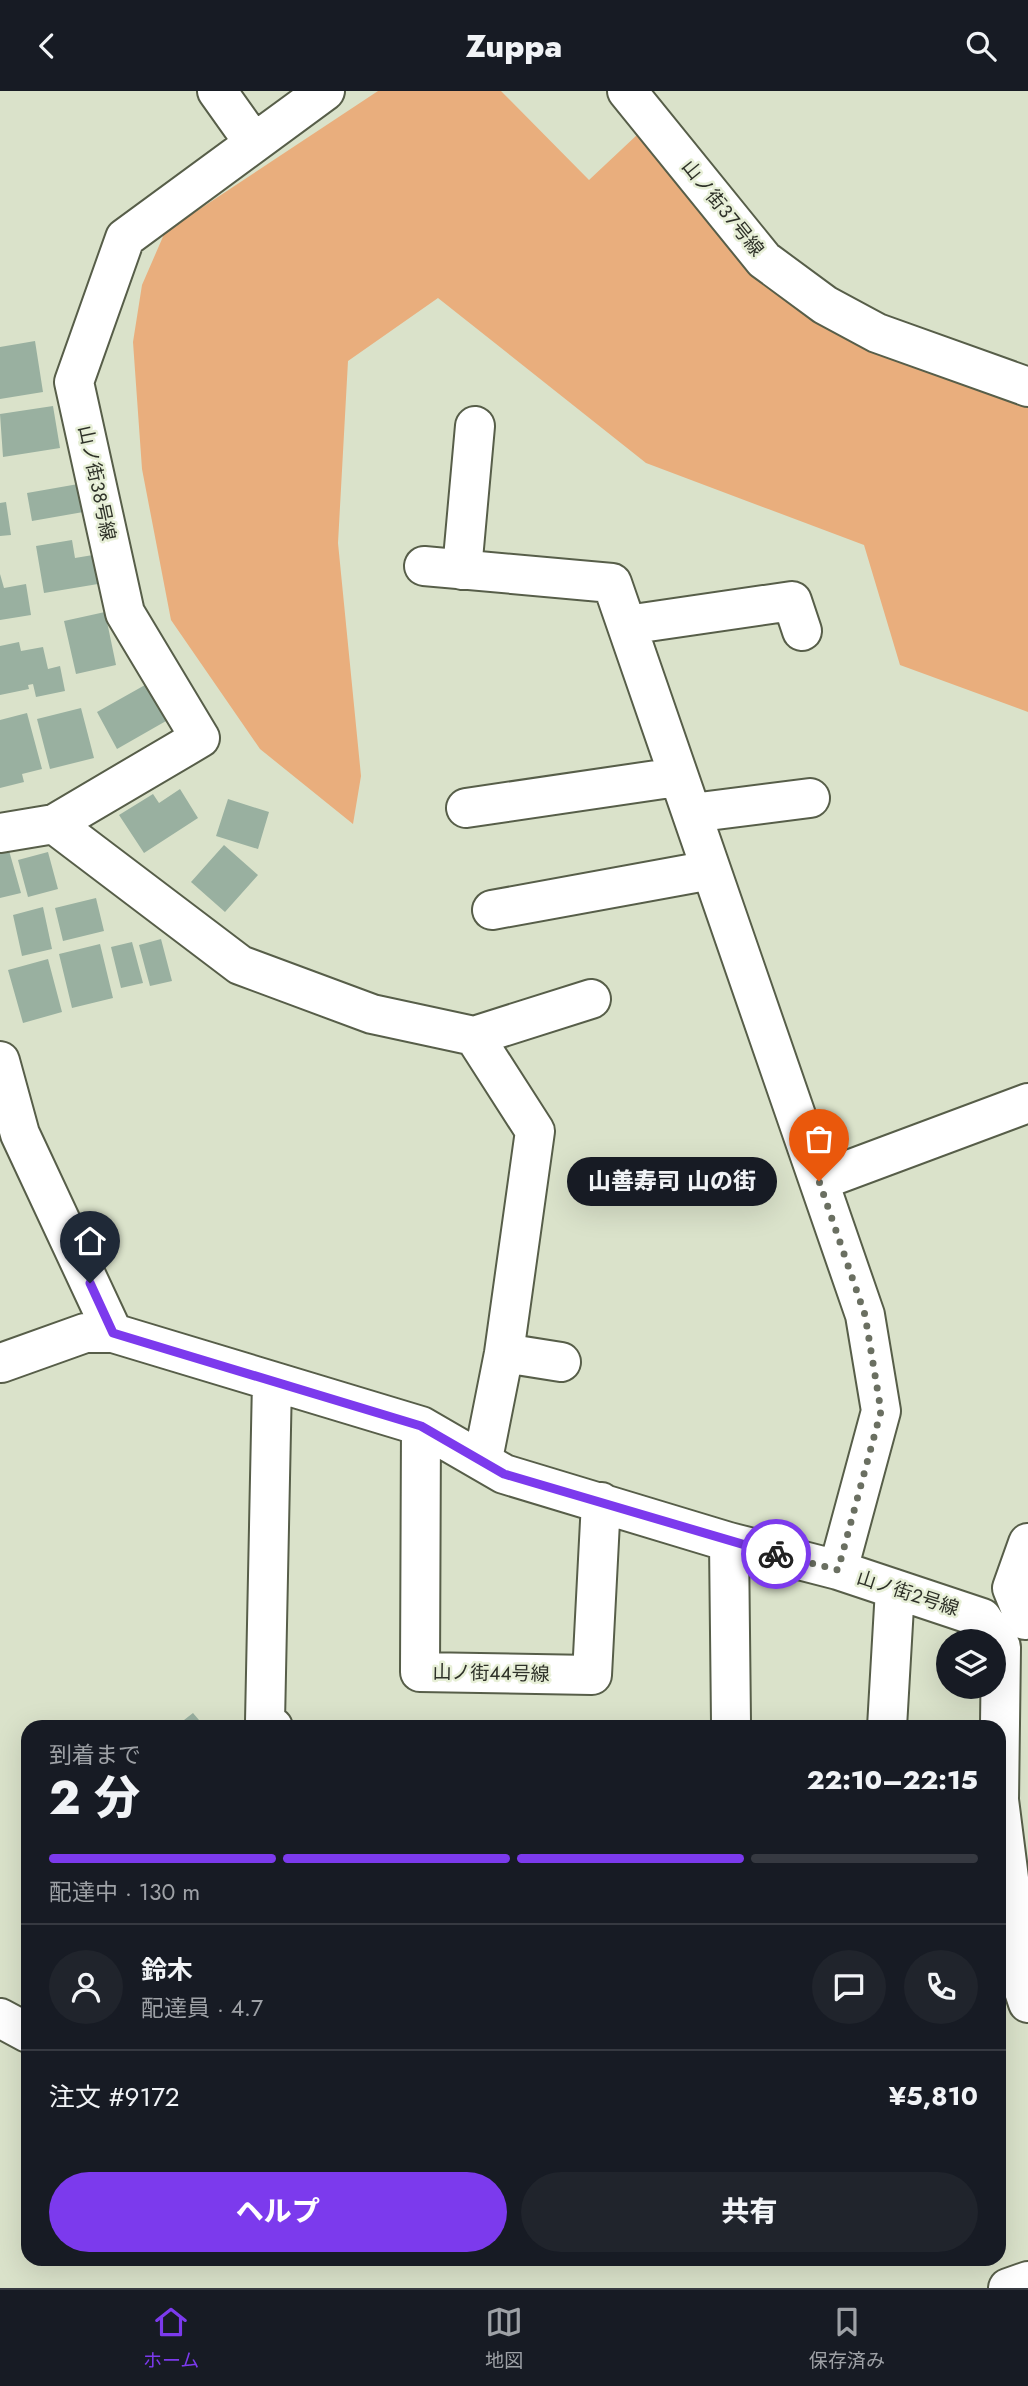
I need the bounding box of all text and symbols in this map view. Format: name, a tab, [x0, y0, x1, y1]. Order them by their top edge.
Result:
text: Zuppa	[466, 23, 562, 69]
icon: back	[28, 27, 66, 65]
icon: search	[962, 27, 1000, 65]
street label: 山ノ街３７号線	[676, 154, 770, 262]
street label: 山ノ街３８号線	[72, 423, 122, 543]
pin	[789, 1109, 849, 1181]
icon: bag	[800, 1120, 838, 1158]
callout: 山善寿司 山の街	[567, 1157, 777, 1205]
text: 山善寿司 山の街	[588, 1164, 756, 1198]
pin	[60, 1211, 120, 1283]
icon: home	[71, 1222, 109, 1260]
courier	[741, 1519, 811, 1589]
icon: bike	[757, 1535, 795, 1573]
street label: 山ノ街２号線	[853, 1564, 963, 1622]
map controls	[936, 1629, 1006, 1699]
button: layers	[936, 1629, 1006, 1699]
street label: 山ノ街４４号線	[432, 1658, 550, 1688]
text: 到着まで	[49, 1738, 141, 1772]
text: 22:10–22:15	[807, 1761, 978, 1799]
text: 2 分	[49, 1765, 140, 1831]
text: 配達中 · 130 m	[49, 1875, 200, 1909]
button: person	[49, 1950, 123, 2024]
button: chat	[812, 1950, 886, 2024]
button: phone	[904, 1950, 978, 2024]
text: 鈴木	[141, 1951, 193, 1989]
text: 配達員 · 4.7	[141, 1991, 263, 2025]
text: ¥5,810	[889, 2077, 978, 2115]
text: 注文 #9172	[49, 2078, 180, 2116]
button: ヘルプ	[49, 2172, 507, 2252]
button: 共有	[521, 2172, 978, 2252]
tab: ホーム	[143, 2303, 199, 2374]
tab: 地図	[485, 2303, 523, 2374]
tab: 保存済み	[809, 2303, 885, 2374]

